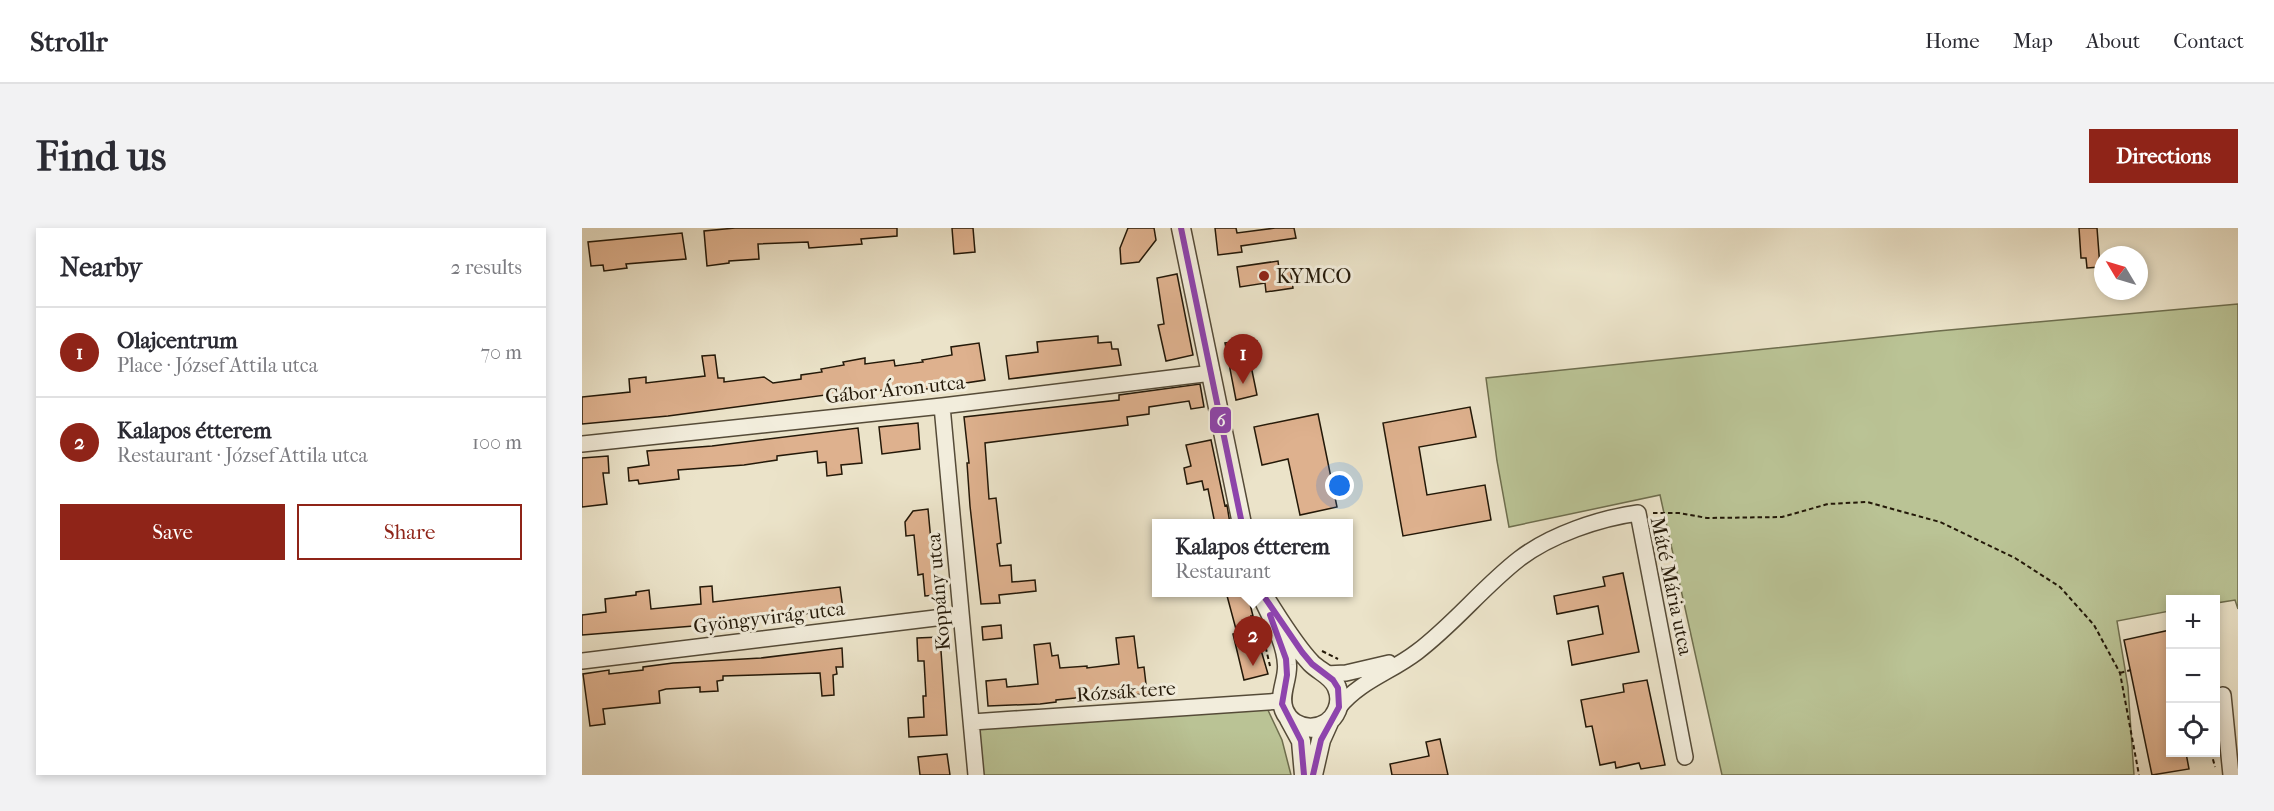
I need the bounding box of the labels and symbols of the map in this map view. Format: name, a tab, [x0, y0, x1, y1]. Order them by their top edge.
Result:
north arrow	[2094, 246, 2148, 300]
place label: KYMCO	[1276, 265, 1351, 288]
marker: KYMCO	[1257, 269, 1271, 283]
pin: 1	[1224, 334, 1262, 384]
street label: Gábor Áron utca	[824, 370, 967, 408]
line badge: 6	[1209, 406, 1232, 434]
text: 6	[1217, 411, 1226, 430]
your location	[1325, 471, 1354, 500]
street label: Máté Mária utca	[1646, 515, 1698, 658]
street label: Koppány utca	[922, 532, 955, 652]
street label: Gyöngyvirág utca	[692, 597, 847, 638]
pin: 2	[1234, 616, 1272, 666]
street label: Rózsák tere	[1075, 677, 1177, 706]

